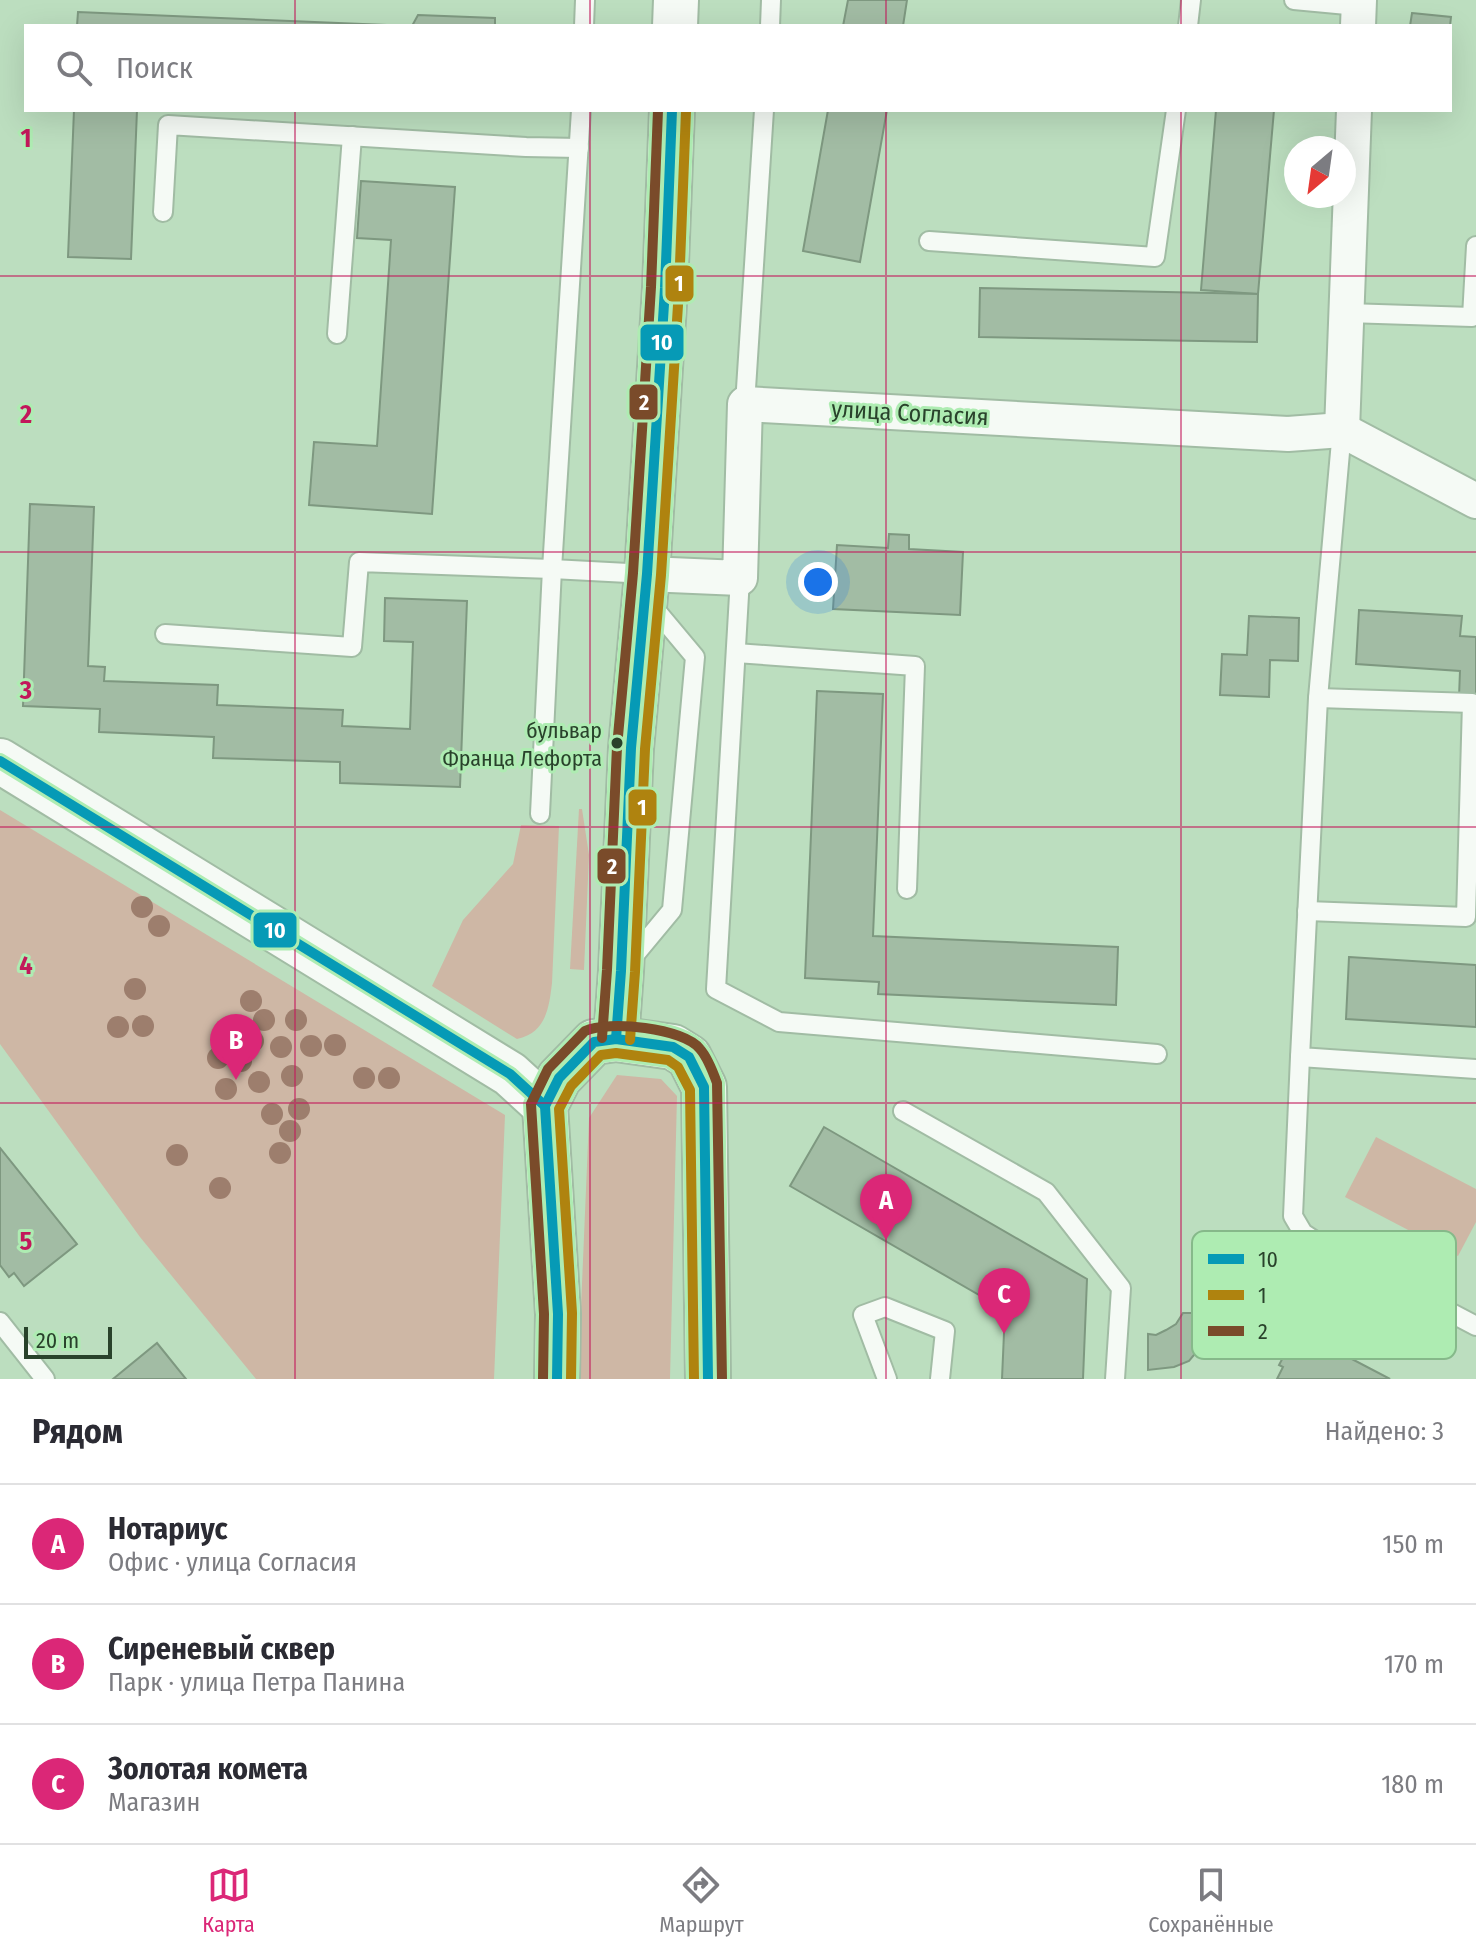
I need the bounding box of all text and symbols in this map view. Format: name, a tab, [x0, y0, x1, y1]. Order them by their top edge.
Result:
search box	[24, 24, 1452, 112]
icon: search	[52, 46, 96, 90]
text: Поиск	[116, 50, 193, 86]
text: 1	[21, 123, 32, 154]
north arrow	[1284, 136, 1356, 208]
line badge: 1	[664, 264, 695, 303]
text: 1	[674, 270, 684, 297]
line badge: 10	[639, 323, 685, 362]
text: 10	[651, 329, 673, 356]
line badge: 2	[628, 383, 659, 421]
text: 2	[638, 389, 649, 416]
street label: улица Согласия	[831, 395, 989, 431]
text: 2	[19, 399, 32, 430]
your location	[798, 562, 838, 602]
text: 3	[19, 675, 32, 706]
place label: бульвар Франца Лефорта	[442, 717, 602, 772]
marker: бульвар Франца Лефорта	[609, 735, 625, 751]
line badge: 1	[627, 788, 658, 827]
text: 1	[637, 794, 647, 821]
line badge: 2	[596, 847, 627, 885]
text: 2	[606, 853, 617, 880]
line badge: 10	[252, 911, 298, 949]
text: 10	[264, 917, 286, 944]
text: 4	[19, 950, 33, 981]
pin: B	[210, 1014, 262, 1080]
pin: A	[860, 1174, 912, 1240]
text: 5	[20, 1226, 33, 1257]
legend	[1192, 1231, 1456, 1359]
text: 10	[1258, 1246, 1278, 1273]
pin: C	[978, 1268, 1030, 1334]
text: 1	[1258, 1282, 1267, 1309]
text: 2	[1258, 1318, 1268, 1345]
scale bar	[24, 1323, 112, 1359]
text: 20 m	[36, 1327, 79, 1354]
text: Рядом	[32, 1411, 123, 1452]
text: Найдено: 3	[1325, 1416, 1444, 1447]
text: Нотариус	[108, 1511, 228, 1547]
text: A	[51, 1529, 65, 1560]
text: 150 m	[1382, 1529, 1444, 1560]
text: Офис · улица Согласия	[108, 1547, 357, 1578]
text: Сиреневый сквер	[108, 1631, 335, 1667]
text: B	[51, 1649, 65, 1680]
text: 170 m	[1384, 1649, 1444, 1680]
text: Парк · улица Петра Панина	[108, 1667, 405, 1698]
text: Золотая комета	[108, 1751, 308, 1787]
text: C	[51, 1769, 65, 1800]
text: 180 m	[1381, 1769, 1444, 1800]
text: Магазин	[108, 1787, 200, 1818]
tab: Карта	[202, 1863, 255, 1938]
tab: Маршрут	[659, 1863, 744, 1938]
tab: Сохранённые	[1148, 1863, 1274, 1938]

